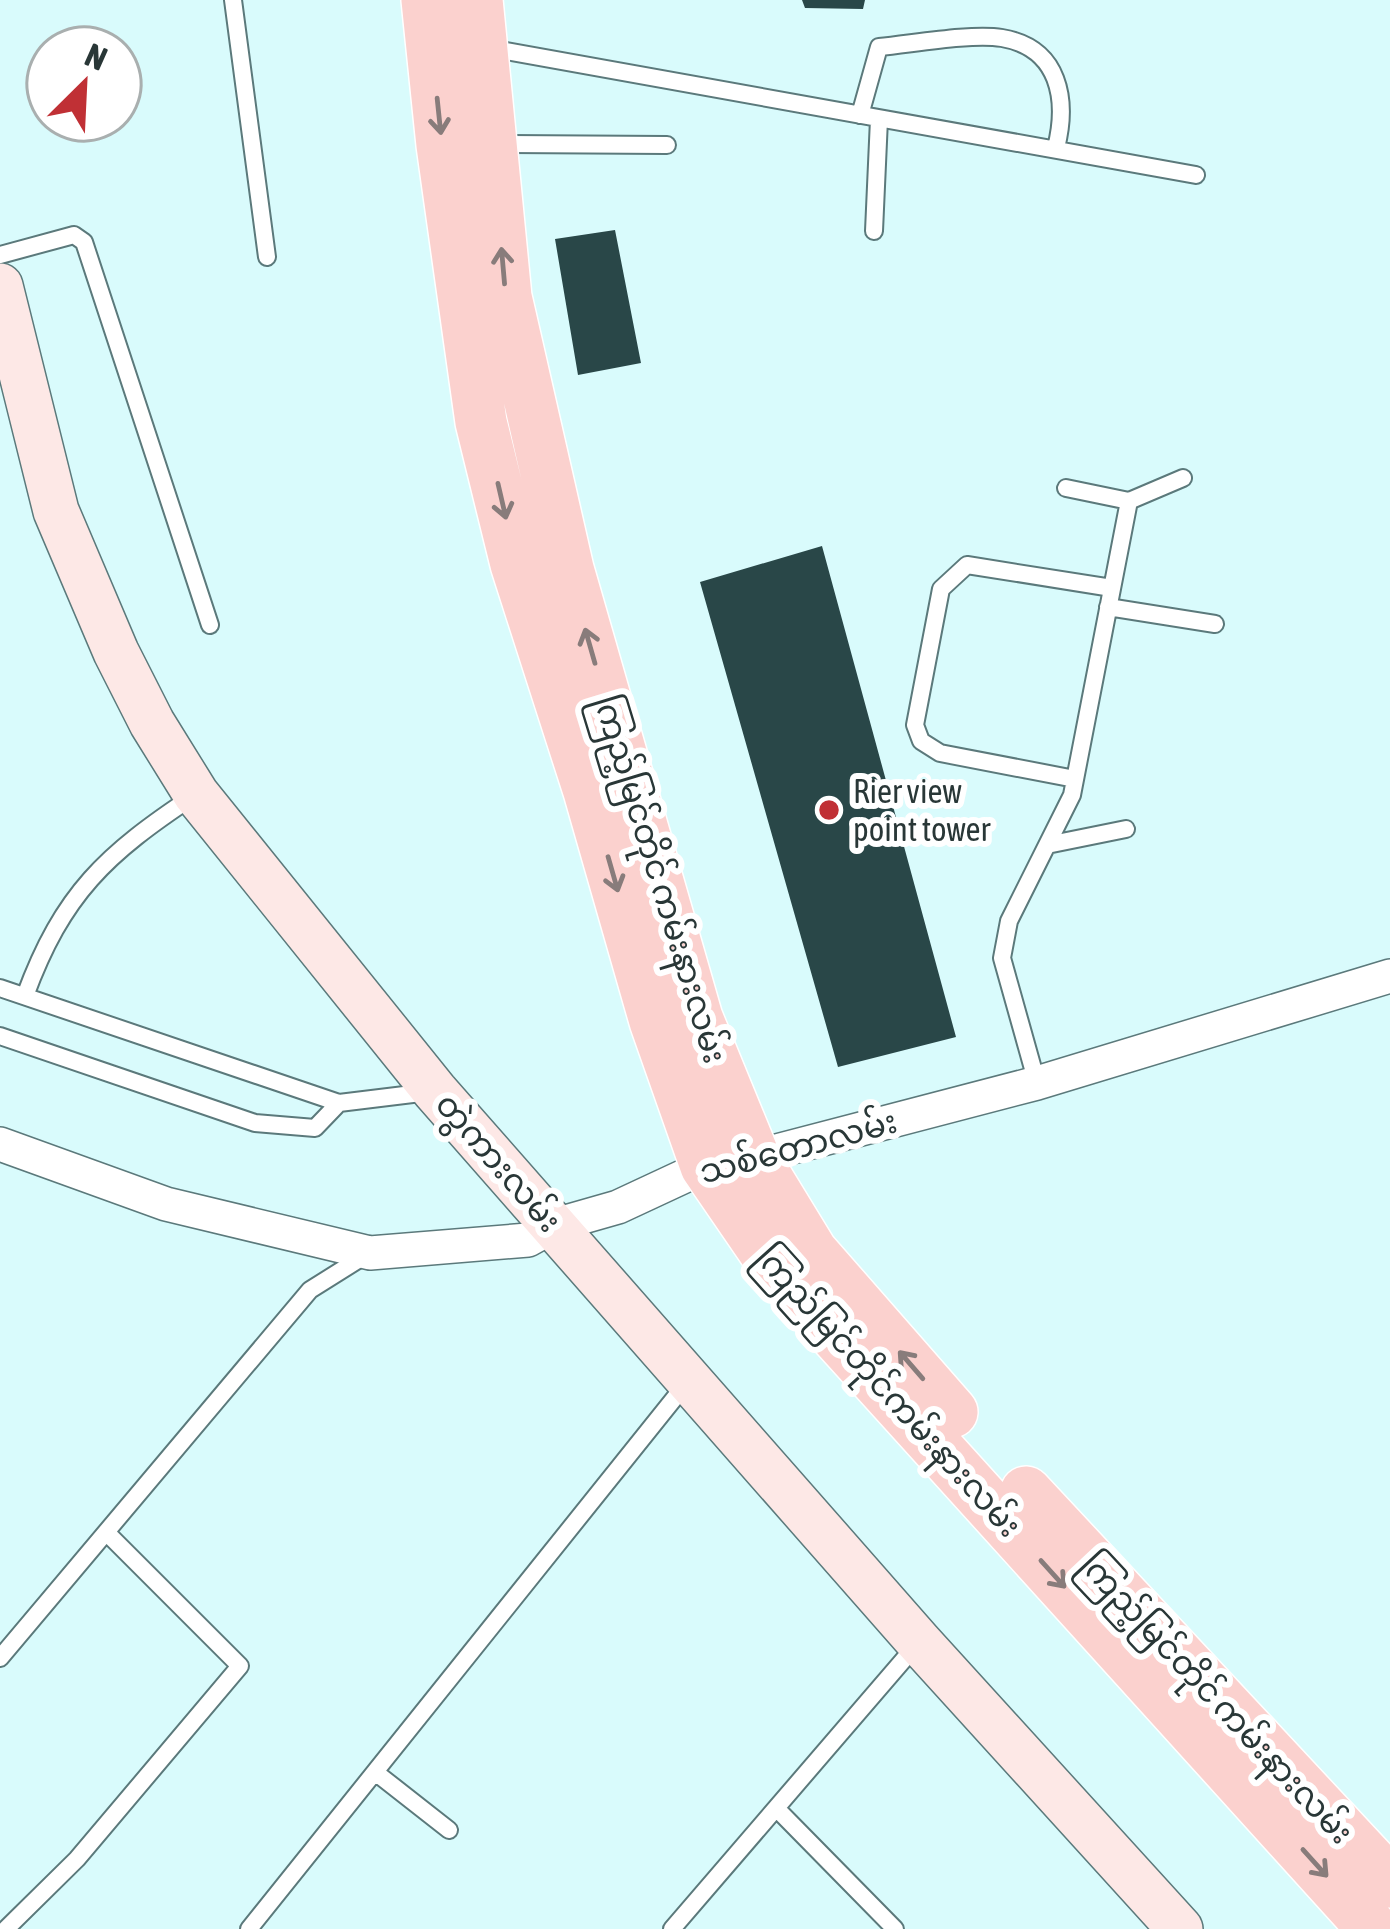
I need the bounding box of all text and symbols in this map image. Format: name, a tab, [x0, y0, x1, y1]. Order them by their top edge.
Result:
north arrow	[24, 24, 144, 144]
text: N	[80, 35, 113, 78]
one-way arrow	[428, 96, 451, 135]
one-way arrow	[491, 248, 514, 287]
one-way arrow	[491, 481, 514, 519]
one-way arrow	[578, 628, 600, 666]
street label: ကြည့်မြင်တိုင် ကမ်းနားလမ်း	[579, 690, 738, 1070]
place label: Rier view point tower	[853, 772, 991, 848]
marker: Rier view point tower	[816, 797, 842, 823]
one-way arrow	[603, 855, 625, 893]
street label: တွဲကားလမ်း	[423, 1083, 572, 1244]
street label: သစ်တောလမ်း	[694, 1099, 901, 1191]
street label: ကြည်မြင်တိုင်ကမ်းနားလမ်း	[742, 1236, 1032, 1550]
one-way arrow	[898, 1350, 925, 1381]
street label: ကြည့်မြင်တိုင် ကမ်းနားလမ်း	[1067, 1543, 1364, 1856]
one-way arrow	[1039, 1558, 1066, 1589]
one-way arrow	[1301, 1847, 1328, 1878]

